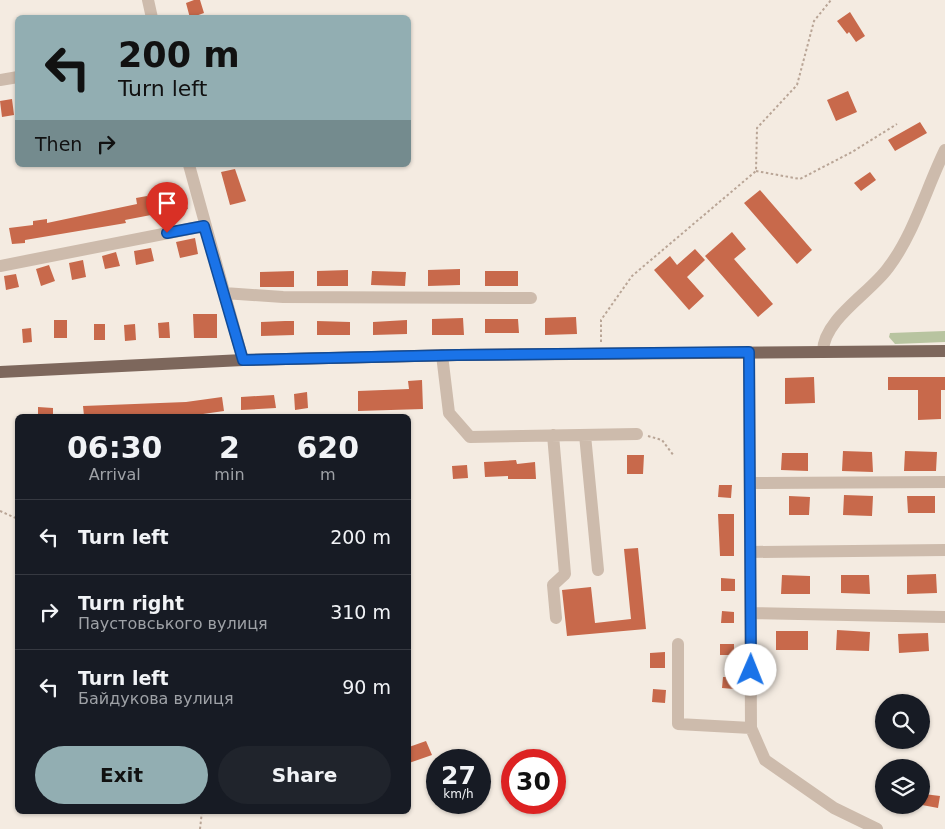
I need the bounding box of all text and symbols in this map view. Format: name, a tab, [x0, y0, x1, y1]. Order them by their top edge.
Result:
icon: left	[35, 35, 100, 100]
text: 200 m	[118, 35, 240, 75]
text: Turn left	[118, 76, 207, 101]
icon: right	[92, 130, 120, 158]
text: Then	[35, 133, 82, 155]
pin	[146, 182, 188, 233]
icon: arrive	[153, 189, 181, 217]
text: 06:30	[67, 430, 162, 465]
text: 2	[219, 430, 240, 465]
text: 620	[296, 430, 359, 465]
text: Arrival	[89, 465, 141, 484]
text: min	[214, 465, 245, 484]
text: m	[320, 465, 336, 484]
icon: left	[35, 523, 63, 551]
text: Turn left	[78, 526, 169, 548]
text: 200 m	[330, 526, 391, 548]
text: Turn right	[78, 592, 184, 614]
icon: right	[35, 598, 63, 626]
text: 310 m	[330, 601, 391, 623]
text: Паустовського вулиця	[78, 614, 268, 633]
position arrow	[724, 643, 776, 695]
text: Turn left	[78, 667, 169, 689]
icon: left	[35, 673, 63, 701]
text: 90 m	[342, 676, 391, 698]
text: Байдукова вулиця	[78, 689, 234, 708]
map controls	[875, 694, 930, 814]
button: search	[875, 694, 930, 749]
button: Exit	[35, 746, 208, 804]
button: Share	[218, 746, 391, 804]
speed limit sign: 30	[501, 749, 566, 814]
button: layers	[875, 759, 930, 814]
text: 27	[441, 761, 476, 790]
text: km/h	[443, 787, 474, 801]

